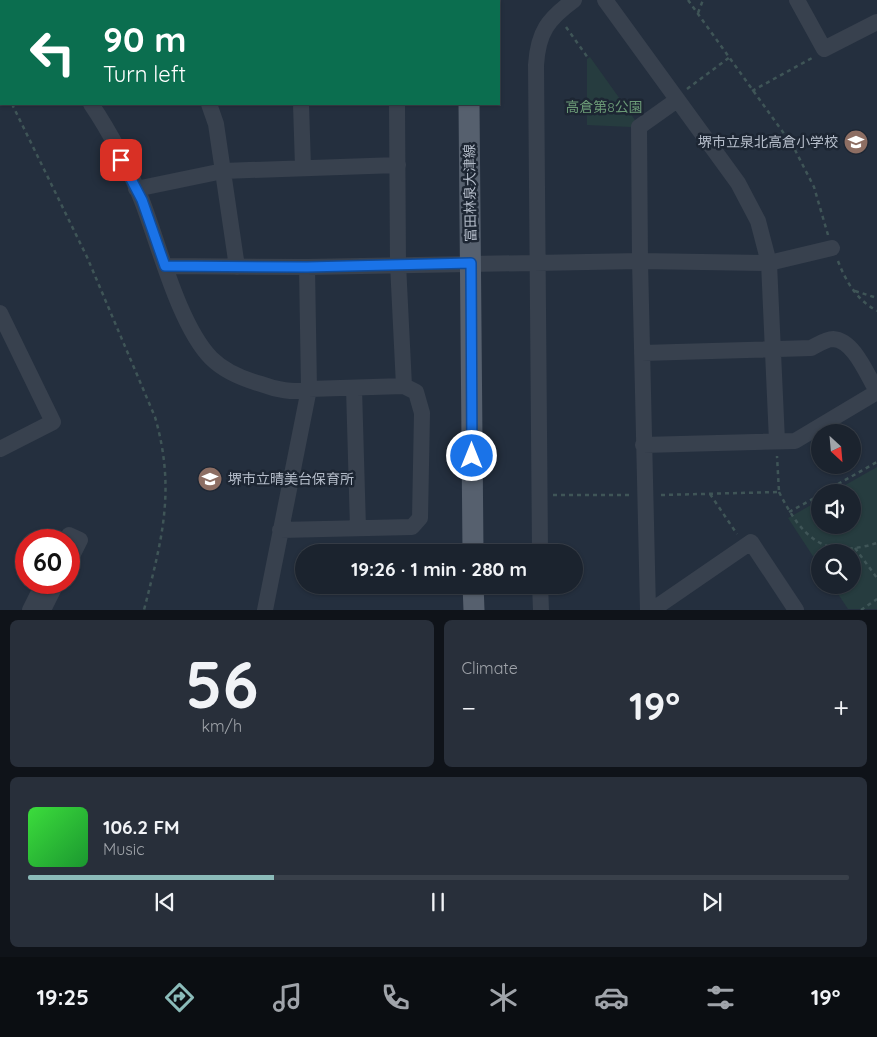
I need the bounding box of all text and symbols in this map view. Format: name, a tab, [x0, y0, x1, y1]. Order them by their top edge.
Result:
text: 90 m	[103, 17, 186, 61]
icon: left	[20, 20, 85, 85]
text: Turn left	[103, 60, 186, 88]
park label: 高倉第8公園	[565, 98, 643, 116]
school or university icon: 堺市立泉北高倉小学校	[843, 129, 869, 155]
place label: 堺市立泉北高倉小学校	[698, 133, 838, 151]
pin	[100, 139, 142, 181]
street label: 富田林泉大津線	[460, 144, 480, 242]
icon: arrive	[107, 146, 135, 174]
north arrow	[811, 424, 861, 474]
map controls	[811, 424, 861, 594]
position arrow	[445, 429, 497, 481]
school or university icon: 堺市立晴美台保育所	[197, 466, 223, 492]
place label: 堺市立晴美台保育所	[228, 470, 354, 488]
button: sound	[811, 484, 861, 534]
speed limit sign: 60	[15, 529, 80, 594]
button: search	[811, 544, 861, 594]
text: 19:26 · 1 min · 280 m	[351, 557, 527, 581]
text: 56	[185, 643, 258, 724]
text: Climate	[462, 658, 518, 678]
text: 19°	[629, 682, 680, 730]
text: −	[462, 690, 476, 725]
text: +	[833, 690, 849, 725]
text: km/h	[201, 716, 242, 736]
text: 106.2 FM	[103, 815, 180, 839]
text: Music	[103, 839, 145, 859]
icon: previous	[151, 888, 179, 916]
icon: pause	[424, 888, 452, 916]
icon: next	[698, 888, 726, 916]
icon: directions	[162, 980, 197, 1015]
icon: music	[270, 980, 305, 1015]
icon: phone	[378, 980, 413, 1015]
icon: climate	[486, 980, 521, 1015]
icon: car	[594, 980, 629, 1015]
icon: filters	[703, 980, 738, 1015]
text: 19:25	[37, 983, 89, 1011]
text: 19°	[811, 983, 840, 1011]

